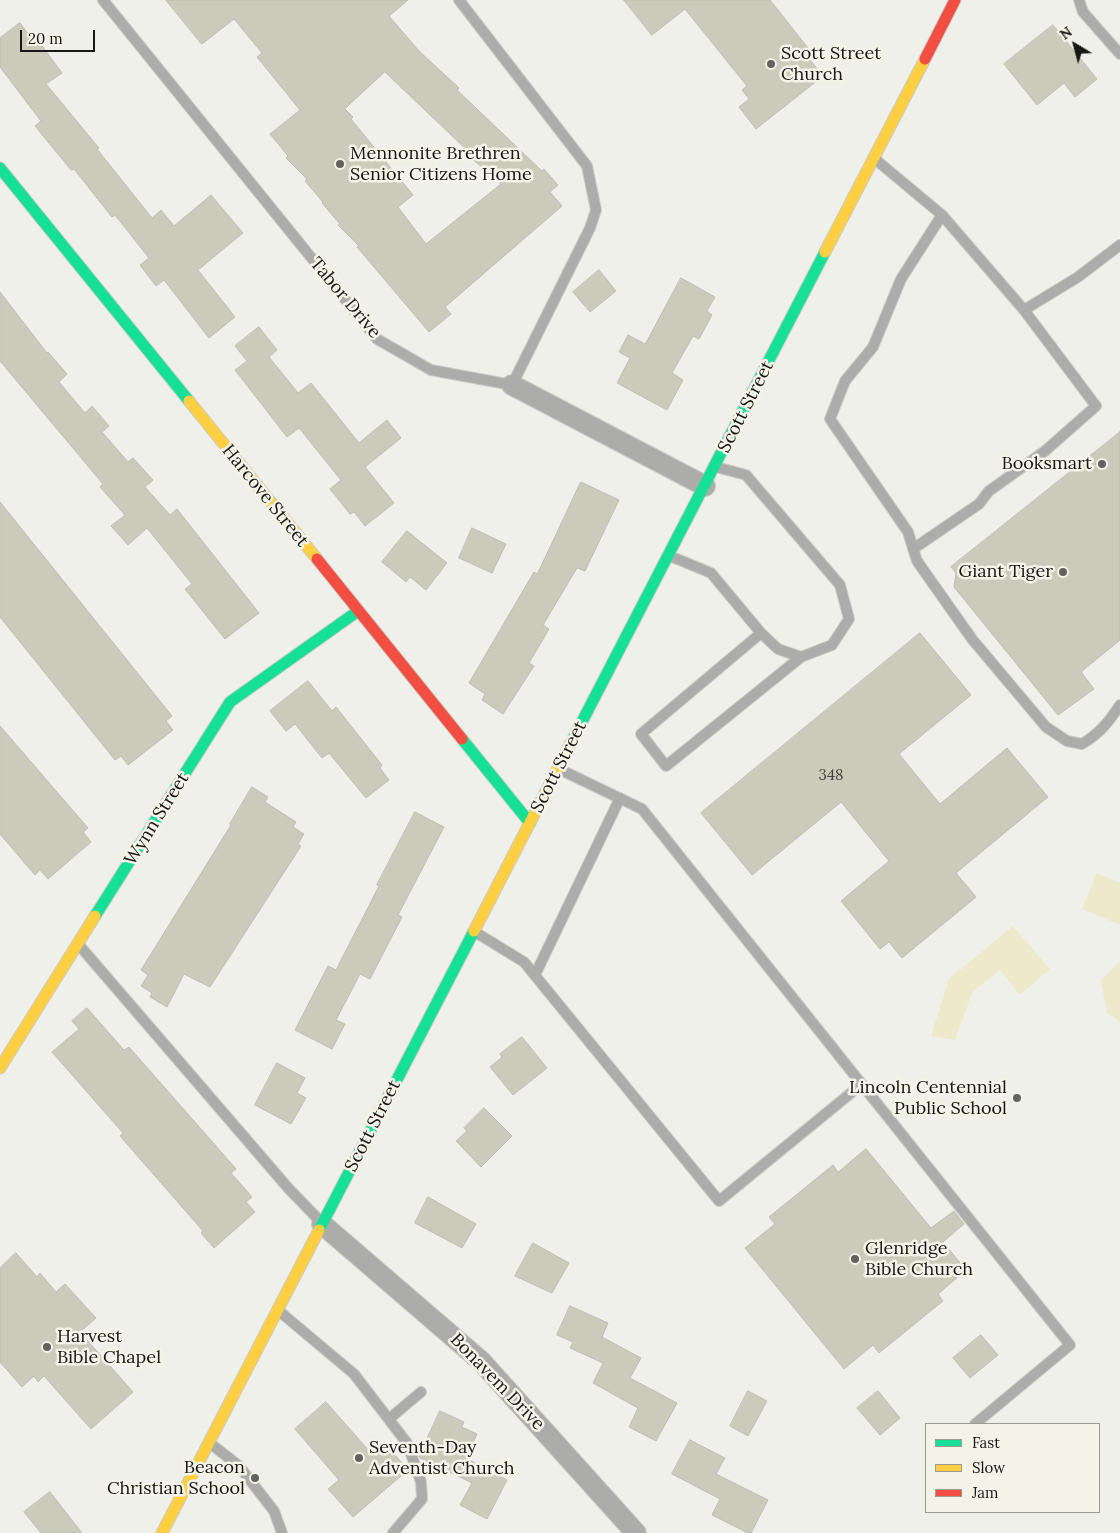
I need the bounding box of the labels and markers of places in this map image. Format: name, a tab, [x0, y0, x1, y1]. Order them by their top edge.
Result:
place label: Scott Street Church	[781, 43, 881, 86]
marker: Scott Street Church	[765, 58, 777, 70]
place label: Mennonite Brethren Senior Citizens Home	[350, 143, 532, 186]
marker: Mennonite Brethren Senior Citizens Home	[334, 158, 346, 170]
place label: Booksmart	[1001, 453, 1092, 475]
marker: Booksmart	[1096, 458, 1108, 470]
place label: Giant Tiger	[959, 561, 1053, 583]
marker: Giant Tiger	[1057, 566, 1069, 578]
place label: Lincoln Centennial Public School	[849, 1077, 1007, 1120]
marker: Lincoln Centennial Public School	[1011, 1092, 1023, 1104]
place label: Glenridge Bible Church	[865, 1238, 973, 1280]
marker: Glenridge Bible Church	[849, 1253, 861, 1265]
place label: Harvest Bible Chapel	[57, 1326, 161, 1368]
marker: Harvest Bible Chapel	[41, 1341, 53, 1353]
place label: Seventh-Day Adventist Church	[369, 1437, 515, 1480]
marker: Seventh-Day Adventist Church	[353, 1452, 365, 1464]
place label: Beacon Christian School	[107, 1457, 245, 1500]
marker: Beacon Christian School	[249, 1472, 261, 1484]

